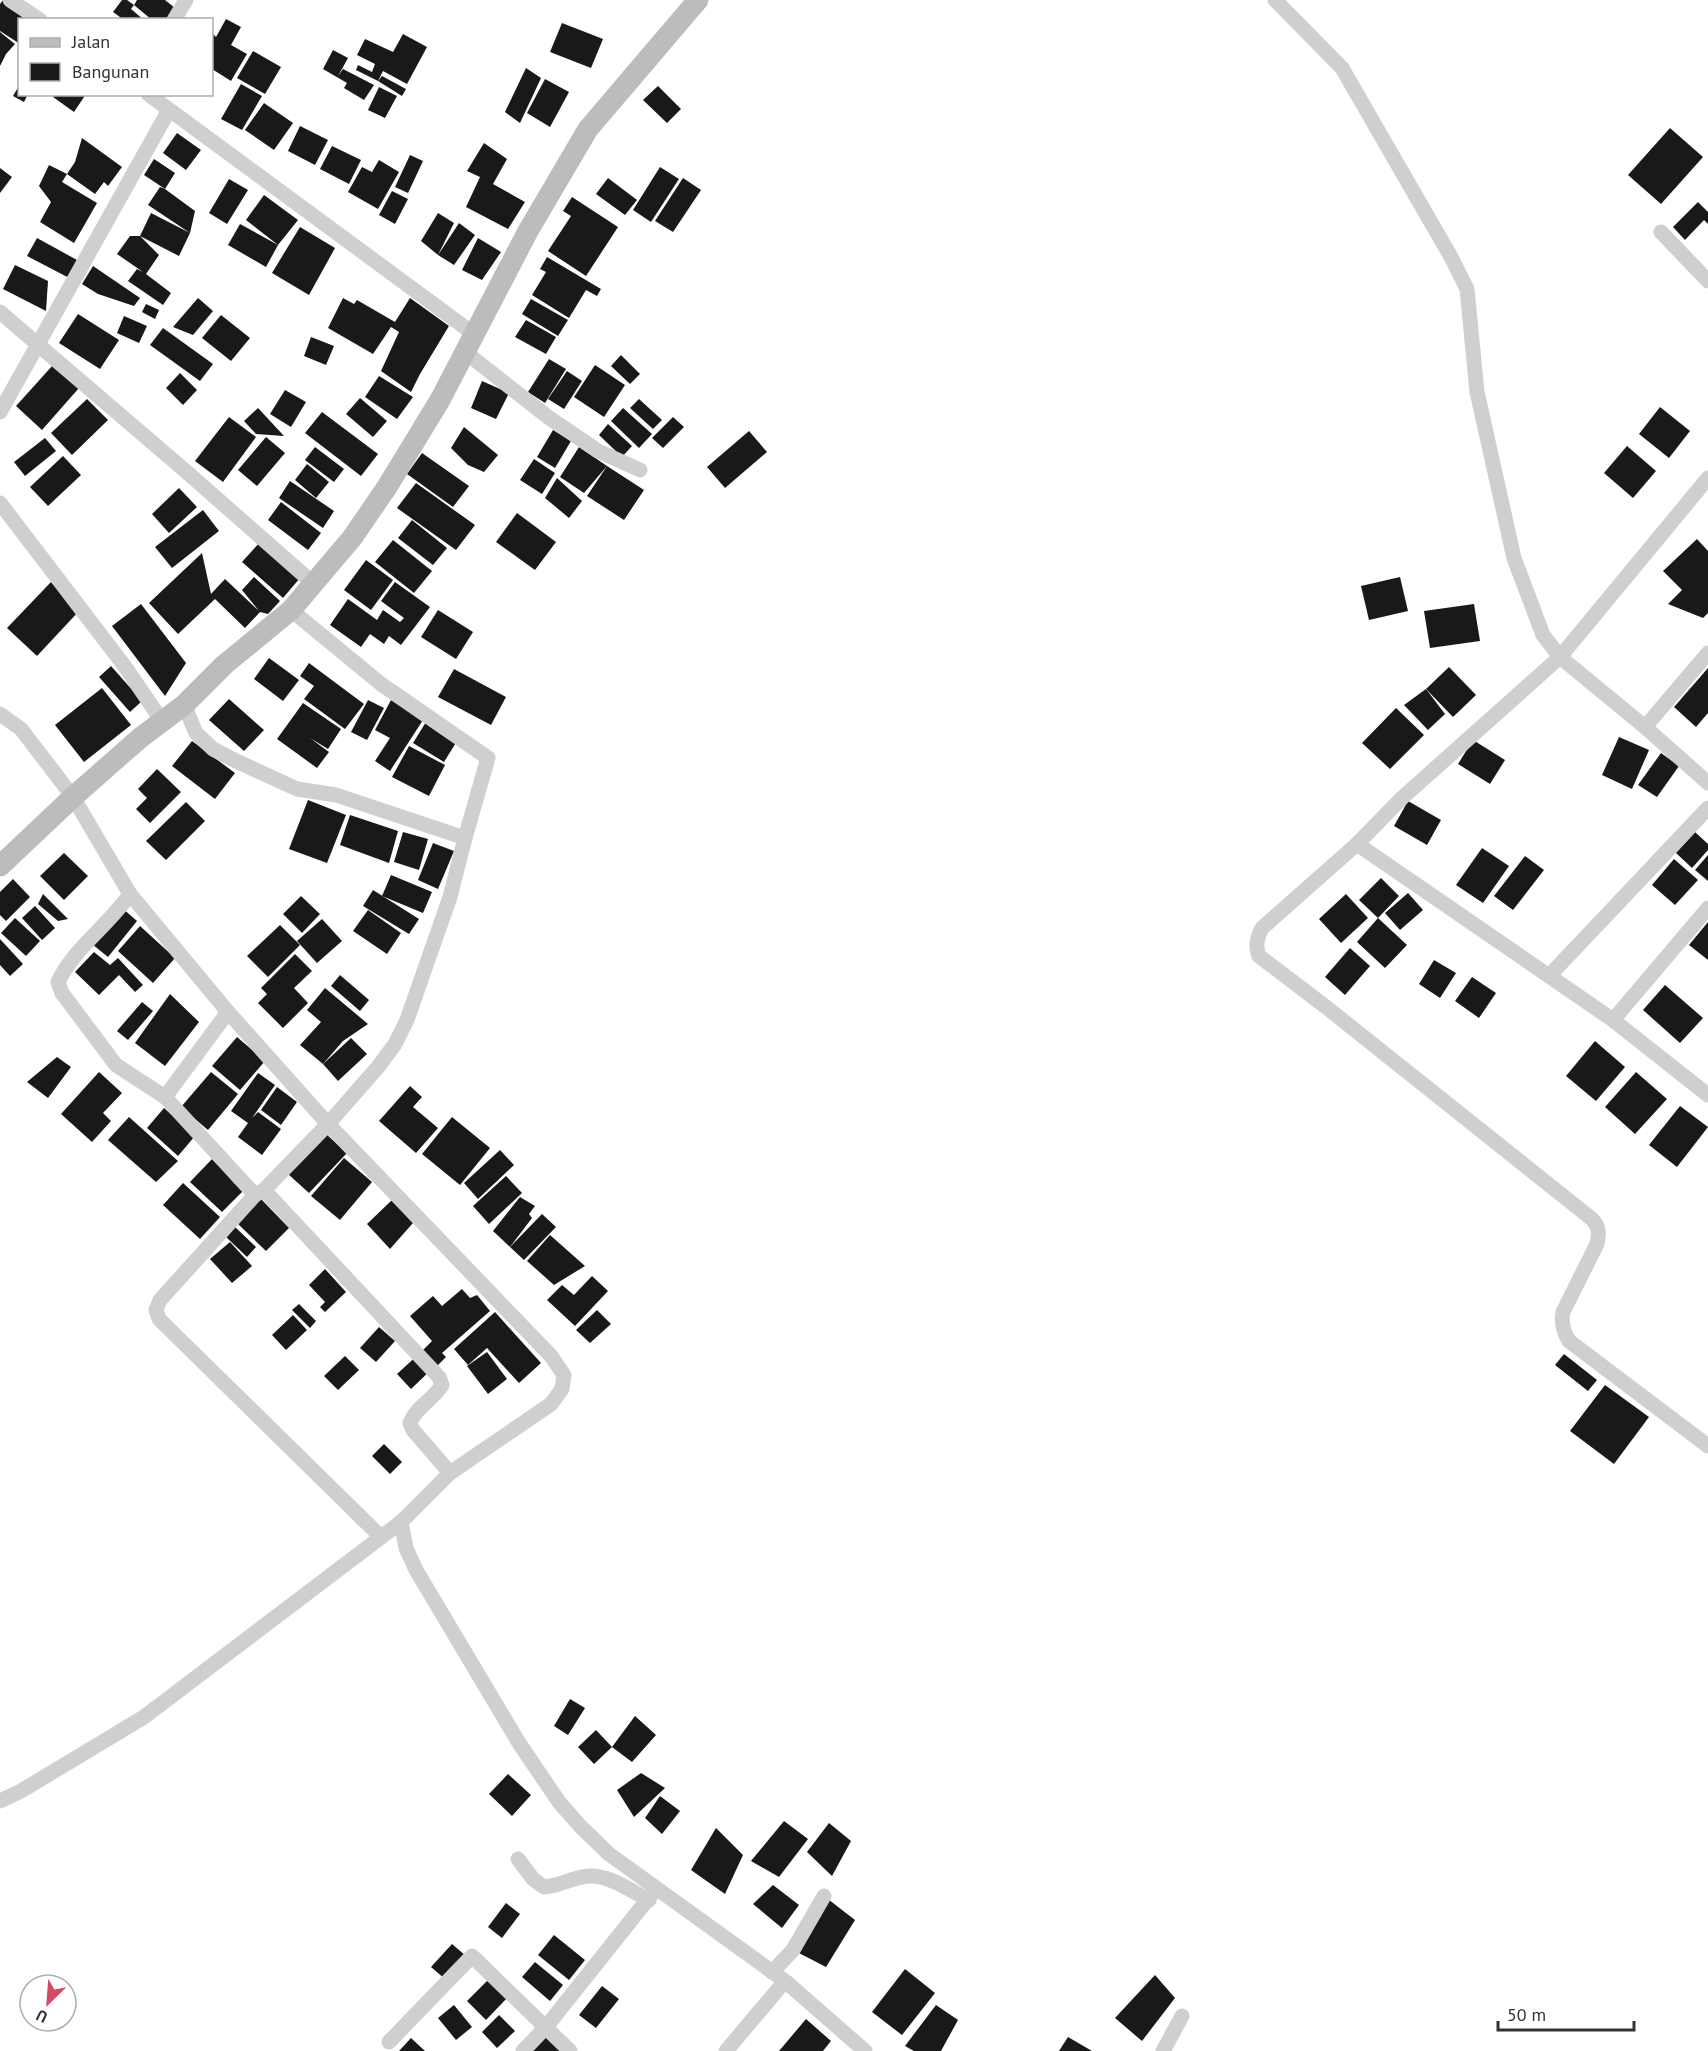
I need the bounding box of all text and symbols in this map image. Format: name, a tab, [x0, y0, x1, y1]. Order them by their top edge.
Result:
legend	[18, 18, 213, 96]
text: Jalan	[71, 30, 110, 53]
text: Bangunan	[72, 60, 149, 83]
north arrow	[18, 1973, 78, 2033]
scale bar	[1498, 1994, 1634, 2032]
text: 50 m	[1507, 2003, 1546, 2026]
text: U	[33, 2005, 50, 2028]

